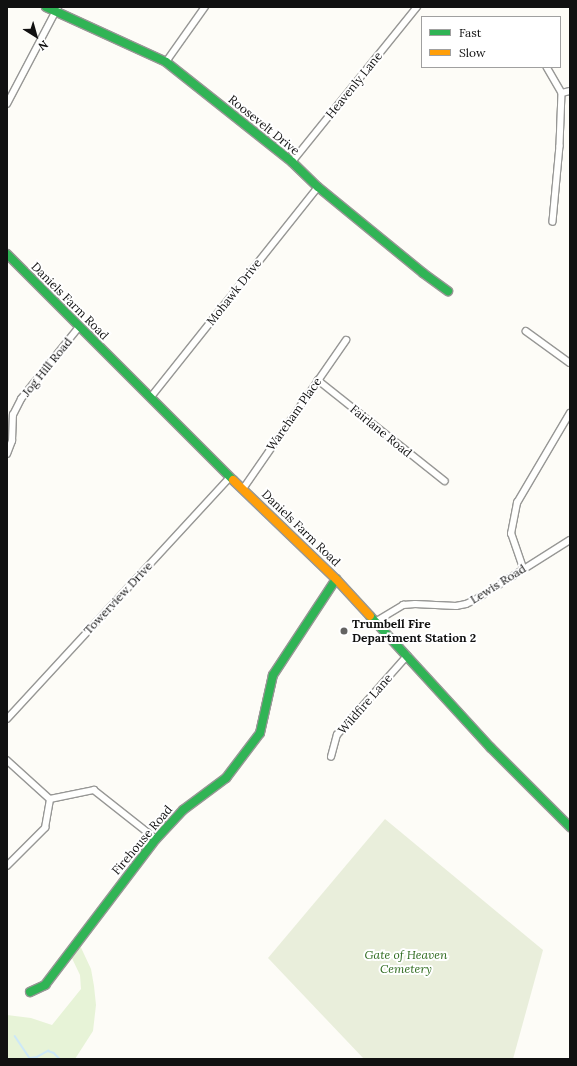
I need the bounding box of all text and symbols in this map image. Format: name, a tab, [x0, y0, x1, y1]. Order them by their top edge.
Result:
north arrow	[16, 16, 56, 56]
legend	[421, 16, 561, 68]
text: Fast	[459, 25, 482, 40]
text: N	[36, 37, 51, 54]
text: Slow	[459, 45, 486, 60]
street label: Heavenly Lane	[323, 49, 385, 121]
street label: Roosevelt Drive	[226, 92, 302, 158]
street label: Mohawk Drive	[204, 256, 264, 328]
street label: Daniels Farm Road	[28, 259, 112, 343]
street label: Jog Hill Road	[19, 335, 75, 399]
street label: Wareham Place	[263, 375, 325, 453]
street label: Fairlane Road	[347, 402, 415, 460]
street label: Daniels Farm Road	[259, 487, 343, 569]
street label: Towerview Drive	[81, 559, 155, 637]
street label: Lewis Road	[468, 561, 528, 607]
place label: Trumbell Fire Department Station 2	[352, 617, 476, 645]
marker: Trumbell Fire Department Station 2	[339, 626, 349, 636]
street label: Wildfire Lane	[335, 671, 395, 737]
street label: Firehouse Road	[109, 802, 175, 878]
park label: Gate of Heaven Cemetery	[365, 948, 447, 976]

